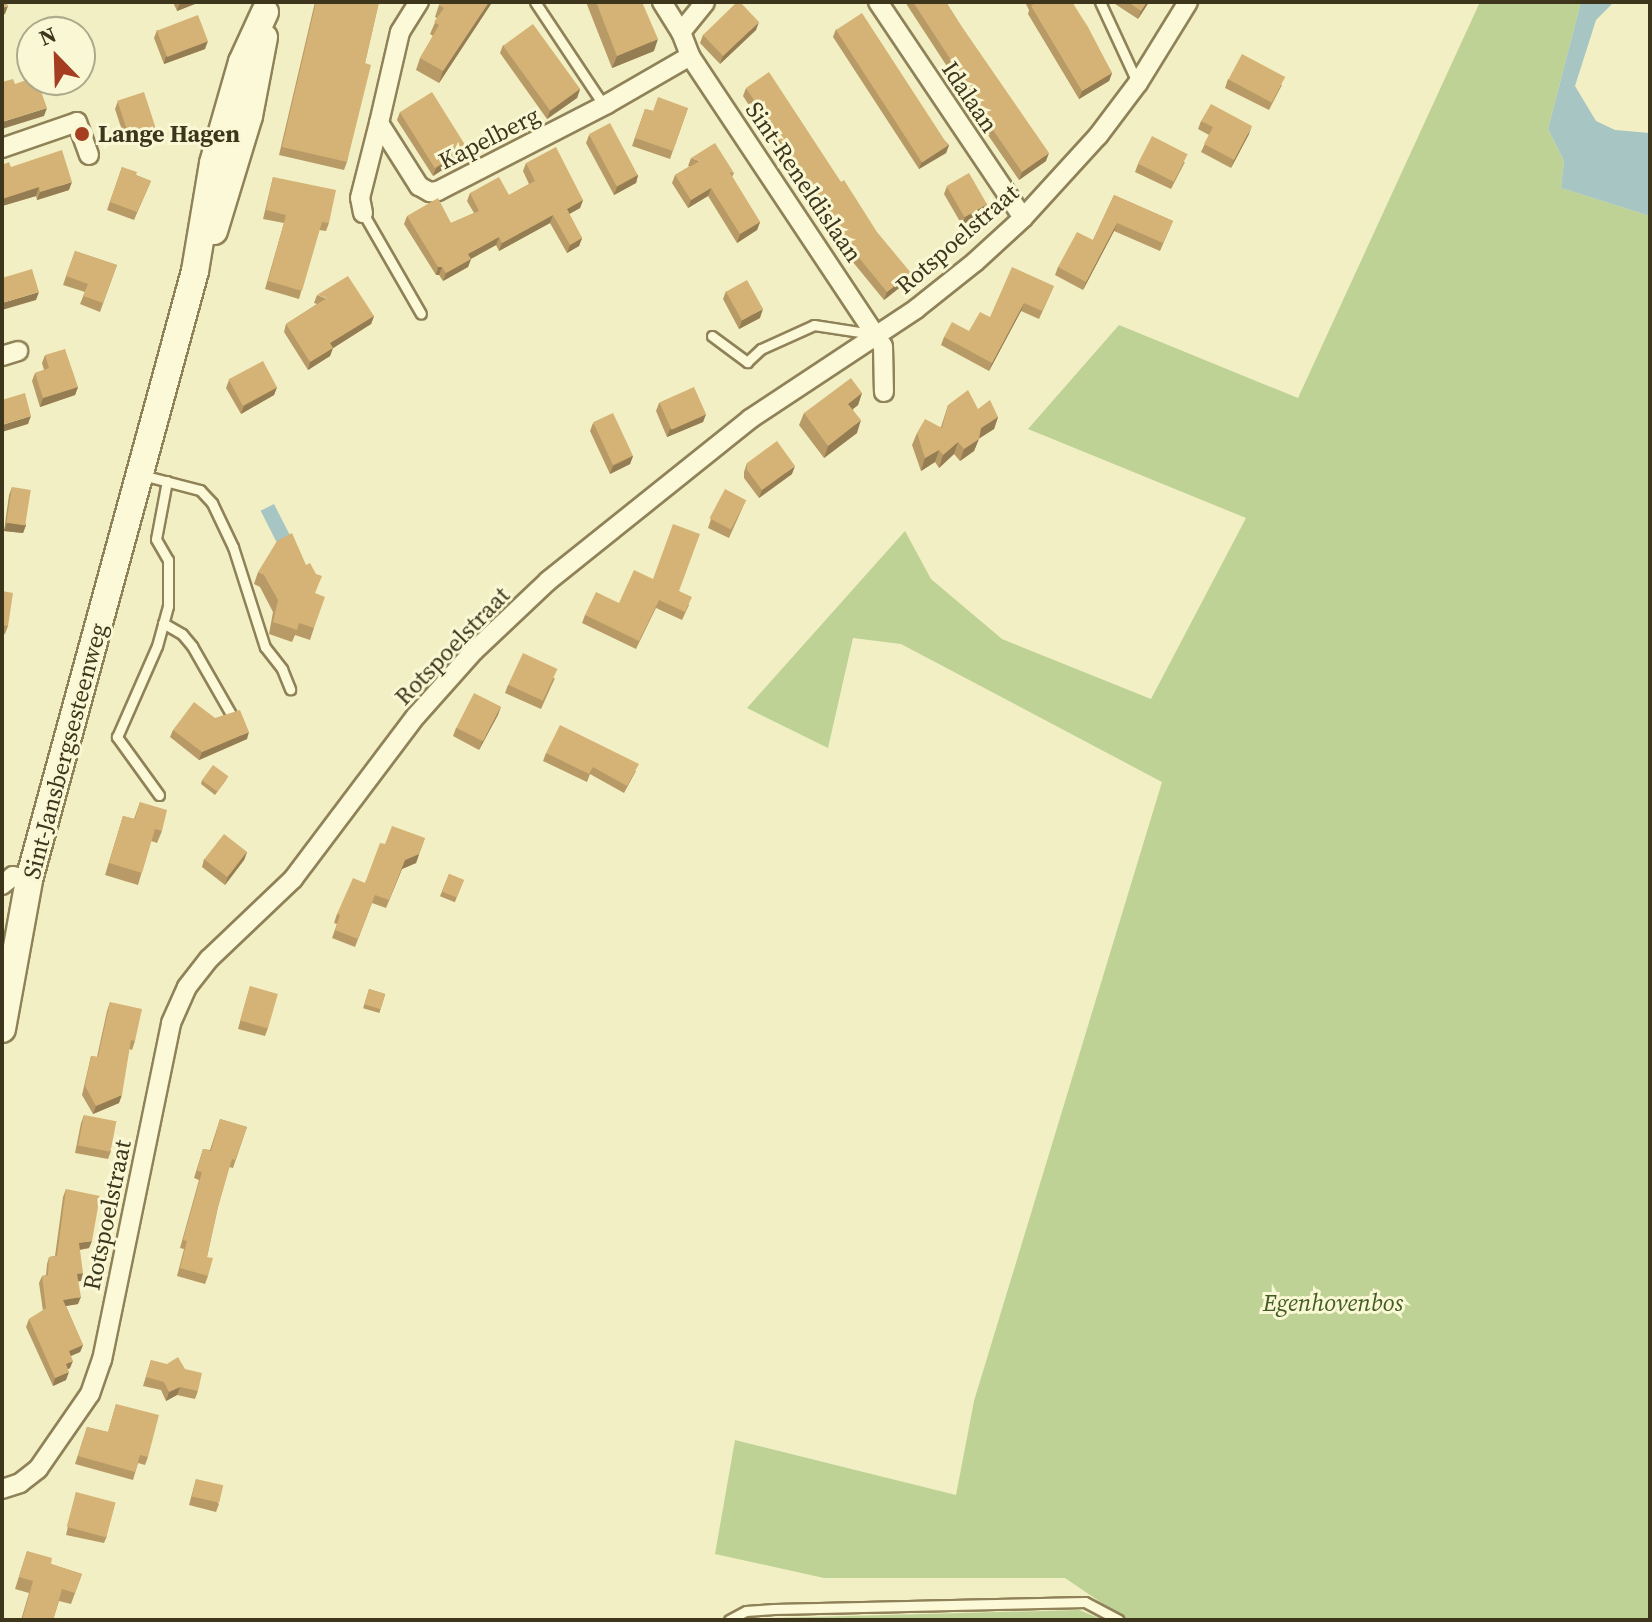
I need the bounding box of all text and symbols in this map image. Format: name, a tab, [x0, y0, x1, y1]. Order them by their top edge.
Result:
north arrow	[16, 16, 96, 96]
text: N	[34, 19, 61, 53]
street label: Idalaan	[936, 56, 1004, 138]
street label: Sint-Reneldislaan	[740, 96, 868, 268]
street label: Kapelberg	[434, 100, 544, 176]
place label: Lange Hagen	[98, 120, 240, 148]
marker: Lange Hagen	[73, 125, 91, 143]
street label: Rotspoelstraat	[890, 178, 1024, 300]
street label: Rotspoelstraat	[389, 581, 515, 711]
street label: Sint-Jansbergsesteenweg	[17, 620, 113, 882]
street label: Rotspoelstraat	[77, 1137, 137, 1293]
park label: Egenhovenbos	[1263, 1289, 1403, 1317]

